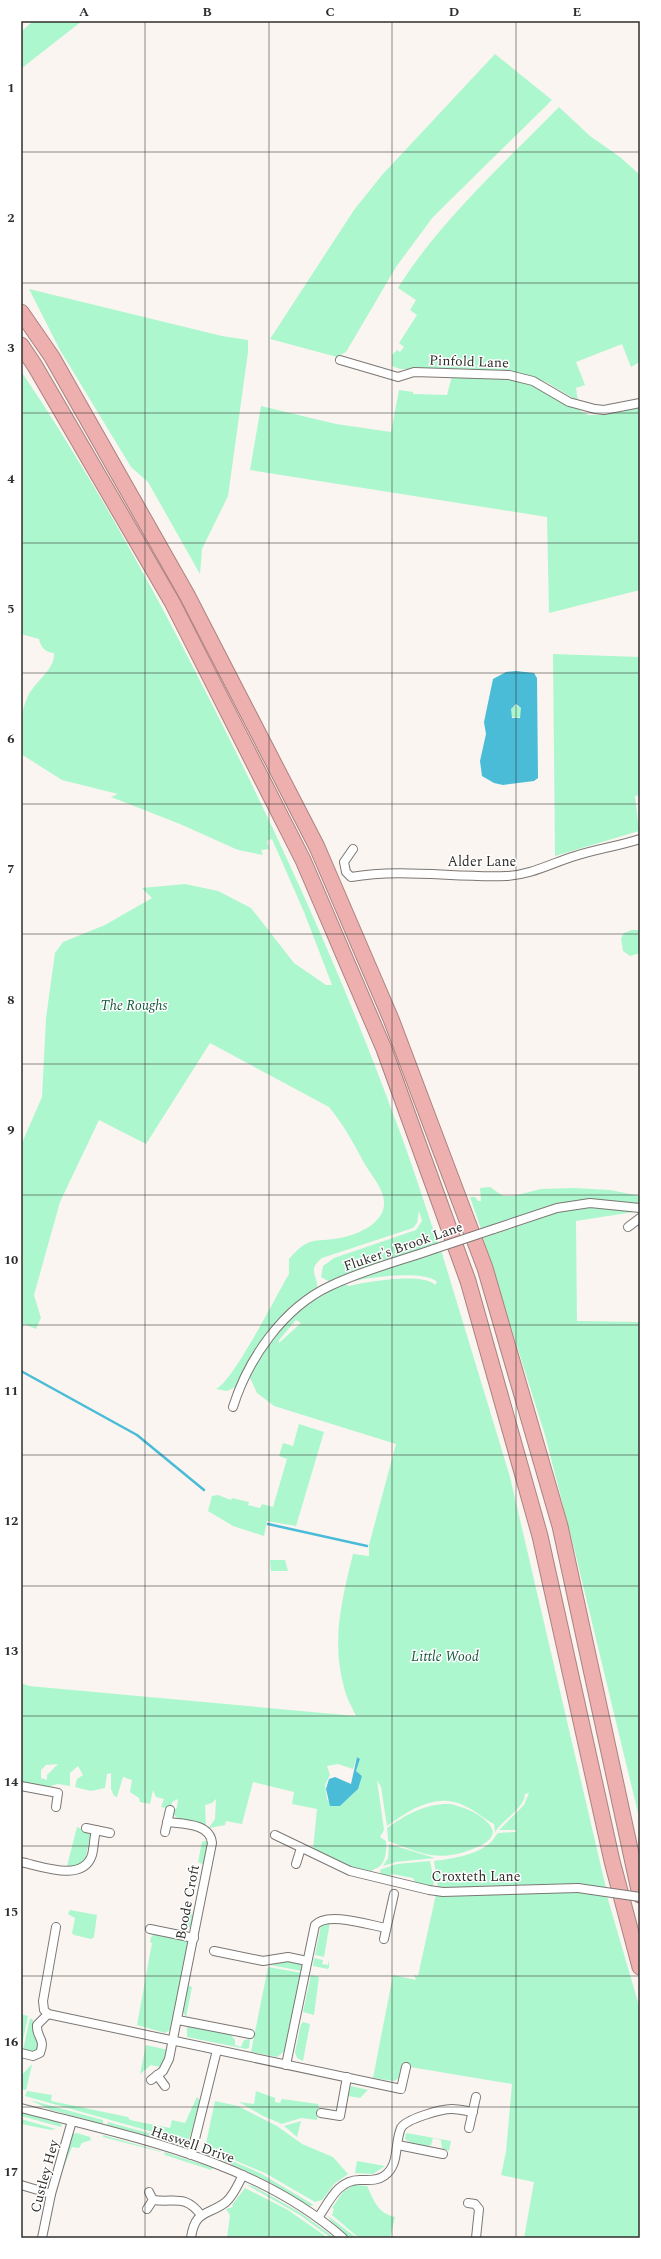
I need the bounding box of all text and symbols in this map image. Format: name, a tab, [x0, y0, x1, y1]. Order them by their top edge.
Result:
text: A	[79, 2, 89, 22]
text: B	[202, 2, 212, 22]
text: C	[325, 2, 335, 22]
text: D	[449, 2, 459, 22]
text: E	[573, 2, 582, 22]
text: 1	[7, 78, 15, 98]
text: 2	[7, 208, 15, 228]
text: 3	[7, 338, 15, 358]
street label: Pinfold Lane	[429, 350, 509, 373]
text: 4	[7, 469, 15, 489]
text: 5	[7, 599, 15, 619]
text: 6	[7, 729, 15, 749]
street label: Alder Lane	[448, 851, 517, 872]
text: 7	[7, 859, 15, 879]
text: 8	[7, 990, 15, 1010]
park label: The Roughs	[101, 995, 167, 1016]
text: 9	[7, 1120, 15, 1140]
street label: Fluker's Brook Lane	[341, 1216, 466, 1277]
text: 10	[4, 1250, 18, 1270]
text: 11	[4, 1381, 18, 1401]
text: 12	[4, 1511, 18, 1531]
text: 13	[4, 1641, 18, 1661]
park label: Little Wood	[411, 1646, 479, 1667]
text: 14	[4, 1772, 19, 1792]
street label: Boode Croft	[170, 1863, 205, 1941]
street label: Croxteth Lane	[431, 1866, 521, 1887]
text: 15	[4, 1902, 18, 1922]
text: 16	[4, 2032, 18, 2052]
street label: Haswell Drive	[148, 2120, 238, 2169]
street label: Custley Hey	[25, 2136, 65, 2215]
text: 17	[4, 2162, 18, 2182]

